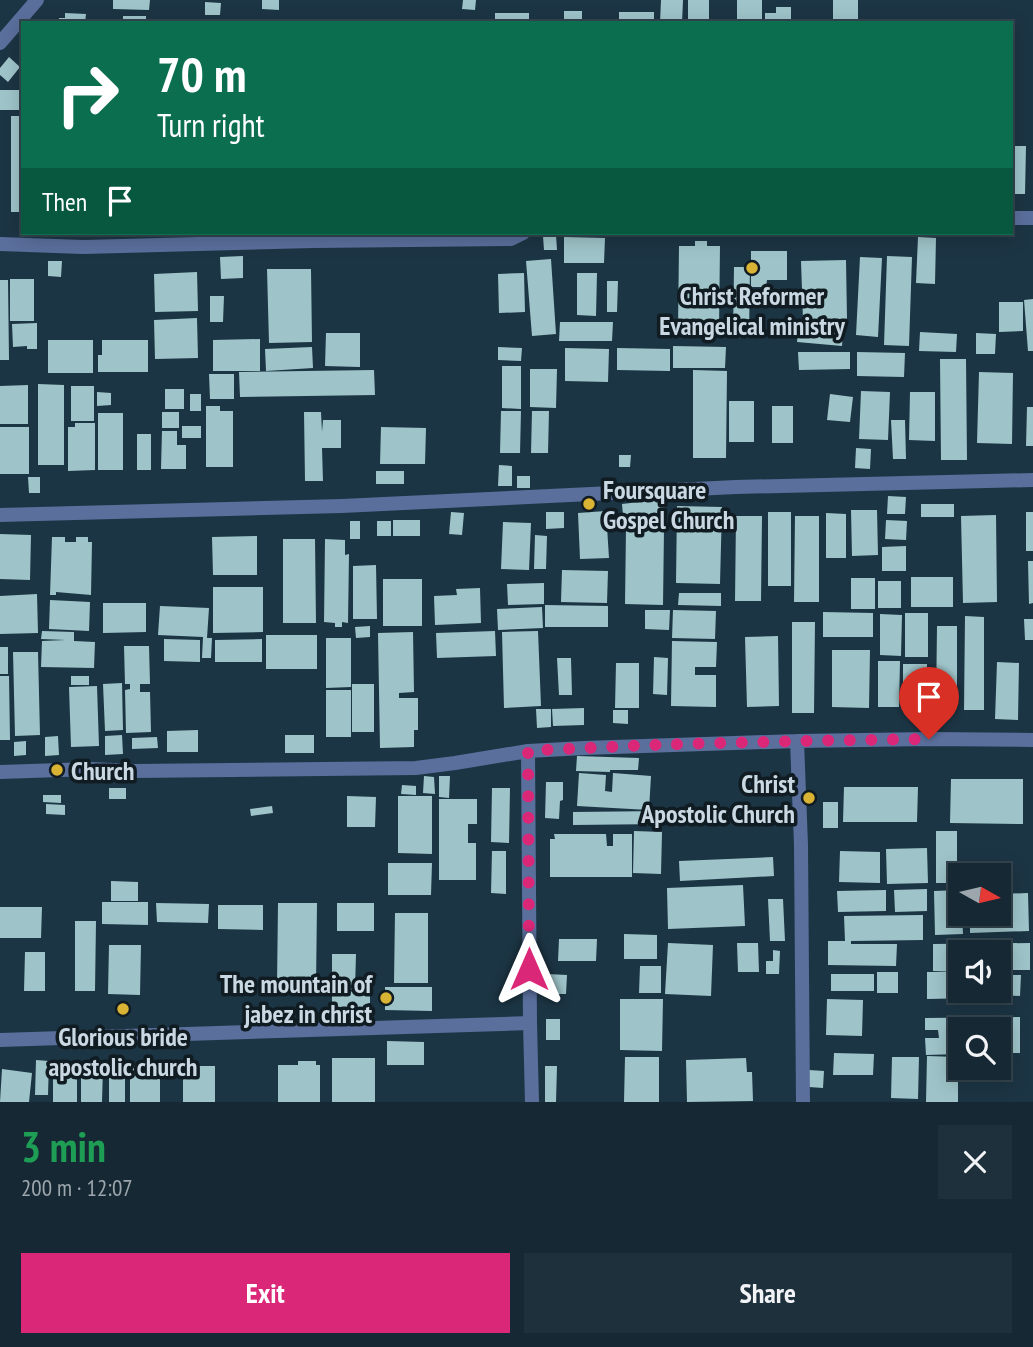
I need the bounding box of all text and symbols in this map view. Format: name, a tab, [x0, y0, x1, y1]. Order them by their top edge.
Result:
text: 70 m	[157, 42, 246, 106]
icon: right	[42, 49, 133, 140]
text: Turn right	[157, 104, 265, 146]
icon: arrive	[101, 182, 139, 220]
text: Then	[42, 185, 87, 218]
marker: Christ Reformer Evangelical ministry	[744, 260, 760, 276]
place label: Christ Reformer Evangelical ministry	[659, 279, 845, 342]
place label: Foursquare Gospel Church	[603, 473, 734, 536]
marker: Foursquare Gospel Church	[581, 496, 597, 512]
pin	[899, 667, 959, 739]
icon: arrive	[910, 678, 948, 716]
place label: Church	[71, 754, 135, 787]
marker: Church	[49, 762, 65, 778]
place label: Christ Apostolic Church	[640, 767, 795, 830]
marker: Christ Apostolic Church	[801, 790, 817, 806]
north arrow	[948, 863, 1012, 926]
map controls	[948, 863, 1011, 1080]
position arrow	[492, 932, 566, 1006]
button: sound	[948, 940, 1011, 1003]
place label: The mountain of jabez in christ	[220, 967, 374, 1030]
marker: The mountain of jabez in christ	[378, 990, 394, 1006]
marker: Glorious bride apostolic church	[115, 1001, 131, 1017]
button: search	[948, 1017, 1011, 1080]
place label: Glorious bride apostolic church	[48, 1020, 198, 1083]
text: 3 min	[21, 1119, 106, 1174]
button: close	[938, 1125, 1012, 1199]
text: 200 m · 12:07	[21, 1173, 133, 1202]
button: Exit	[21, 1253, 510, 1333]
button: Share	[524, 1253, 1012, 1333]

